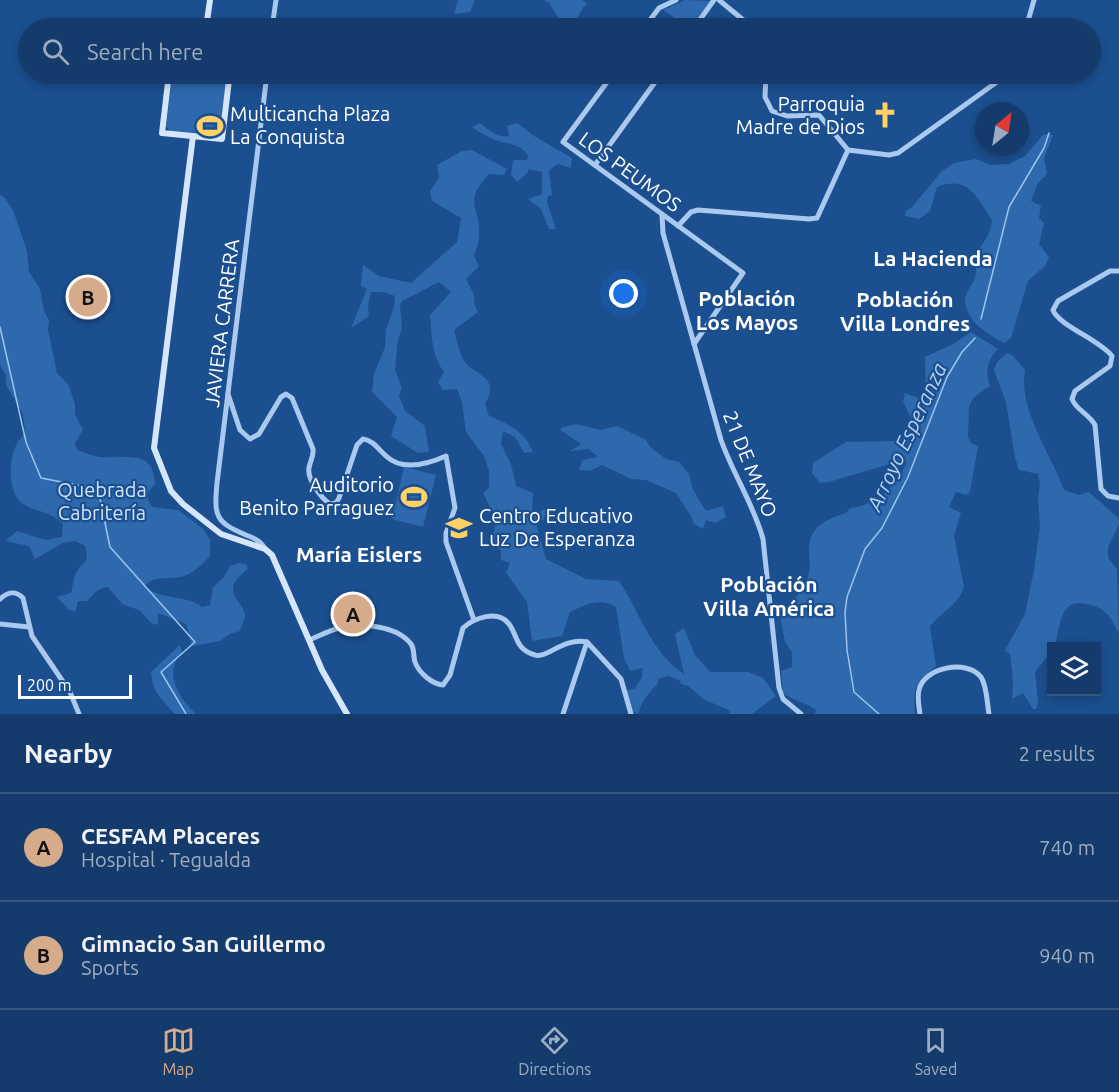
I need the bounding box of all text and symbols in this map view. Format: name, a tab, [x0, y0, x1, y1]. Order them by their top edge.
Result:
search box	[18, 18, 1101, 84]
icon: search	[39, 35, 72, 68]
text: Search here	[87, 39, 203, 64]
place label: Parroquia Madre de Dios	[736, 92, 865, 138]
church icon: Parroquia Madre de Dios	[870, 100, 900, 130]
place label: Multicancha Plaza La Conquista	[230, 102, 390, 148]
north arrow	[975, 102, 1029, 156]
sports icon: Multicancha Plaza La Conquista	[195, 111, 225, 141]
street label: LOS PEUMOS	[575, 127, 686, 216]
street label: JAVIERA CARRERA	[200, 237, 243, 408]
district label: La Hacienda	[873, 246, 993, 270]
pin: B	[68, 274, 107, 320]
your location	[609, 279, 638, 308]
district label: Población Los Mayos	[696, 286, 798, 334]
district label: Población Villa Londres	[840, 287, 970, 335]
water label: Arroyo Esperanza	[861, 359, 951, 515]
street label: 21 DE MAYO	[719, 407, 782, 520]
place label: Auditorio Benito Parraguez	[239, 473, 394, 519]
park label: Quebrada Cabritería	[57, 478, 147, 524]
sports icon: Auditorio Benito Parraguez	[399, 482, 429, 512]
place label: Centro Educativo Luz De Esperanza	[479, 504, 635, 550]
school or university icon: Centro Educativo Luz De Esperanza	[444, 513, 474, 543]
district label: María Eislers	[296, 542, 422, 566]
district label: Población Villa América	[703, 572, 835, 620]
pin: A	[334, 592, 372, 636]
map controls	[1047, 642, 1101, 696]
button: layers	[1047, 642, 1101, 696]
scale bar	[18, 672, 132, 700]
text: 200 m	[27, 676, 72, 694]
text: Nearby	[24, 739, 112, 768]
text: 2 results	[1019, 742, 1095, 765]
text: CESFAM Placeres	[81, 823, 260, 848]
text: A	[36, 836, 51, 859]
text: 740 m	[1039, 836, 1095, 859]
text: Hospital · Tegualda	[81, 848, 251, 871]
text: Gimnacio San Guillermo	[81, 931, 326, 956]
text: B	[37, 944, 50, 967]
text: 940 m	[1039, 944, 1095, 967]
text: Sports	[81, 956, 139, 979]
tab: Map	[162, 1024, 195, 1078]
tab: Directions	[518, 1024, 591, 1078]
tab: Saved	[915, 1024, 957, 1078]

